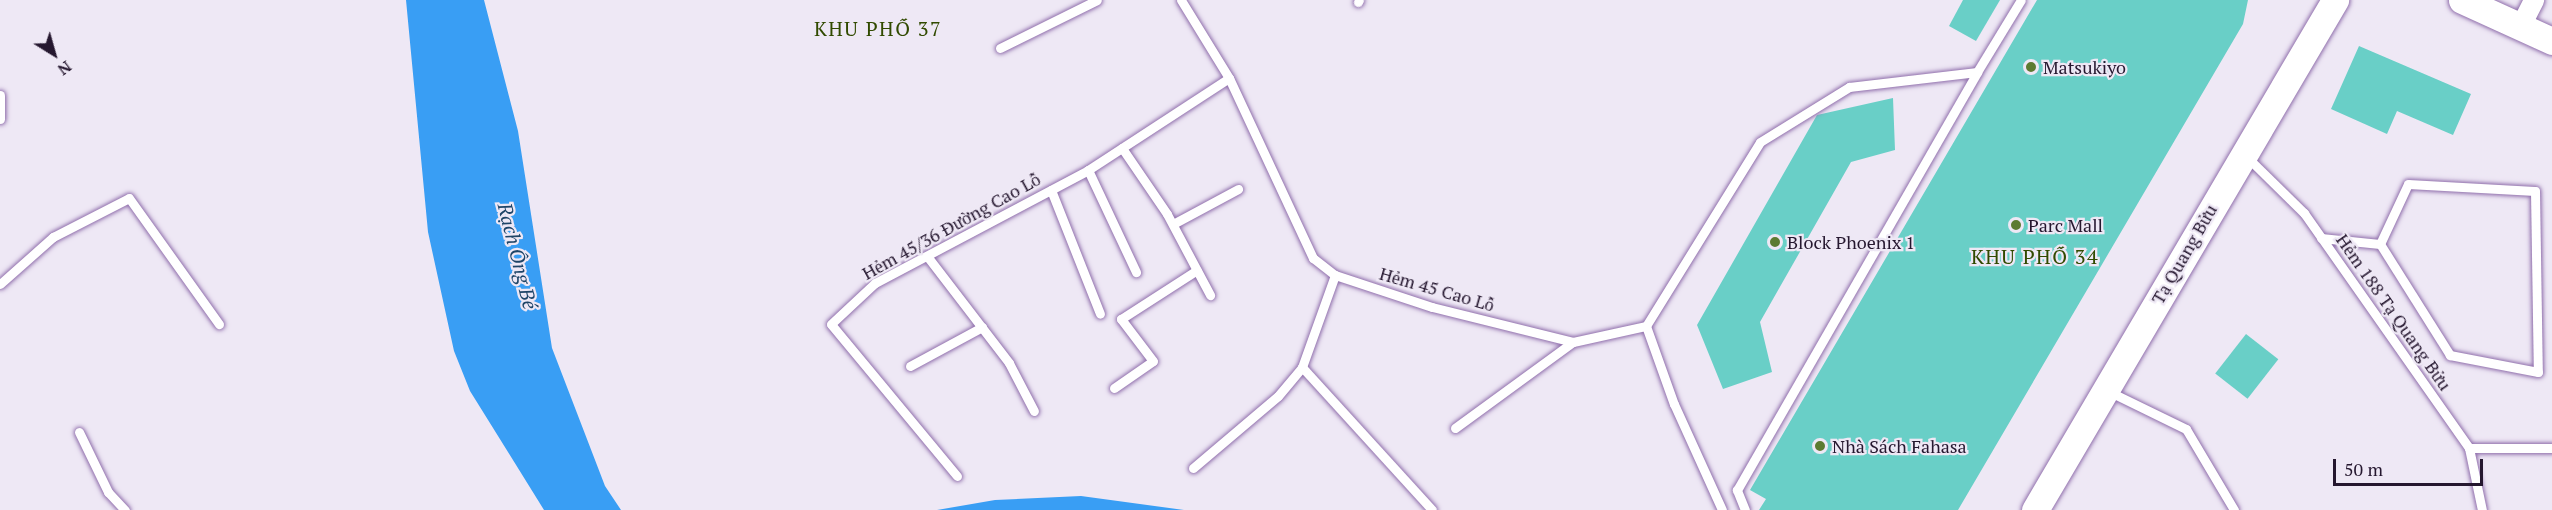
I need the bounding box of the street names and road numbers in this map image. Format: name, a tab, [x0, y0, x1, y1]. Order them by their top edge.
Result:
street label: Hẻm 45/36 Đường Cao Lỗ	[858, 168, 1044, 284]
street label: Tạ Quang Bửu	[2147, 200, 2221, 308]
street label: Hẻm 188 Tạ Quang Bửu	[2332, 230, 2456, 394]
street label: Hẻm 45 Cao Lỗ	[1377, 262, 1497, 316]

